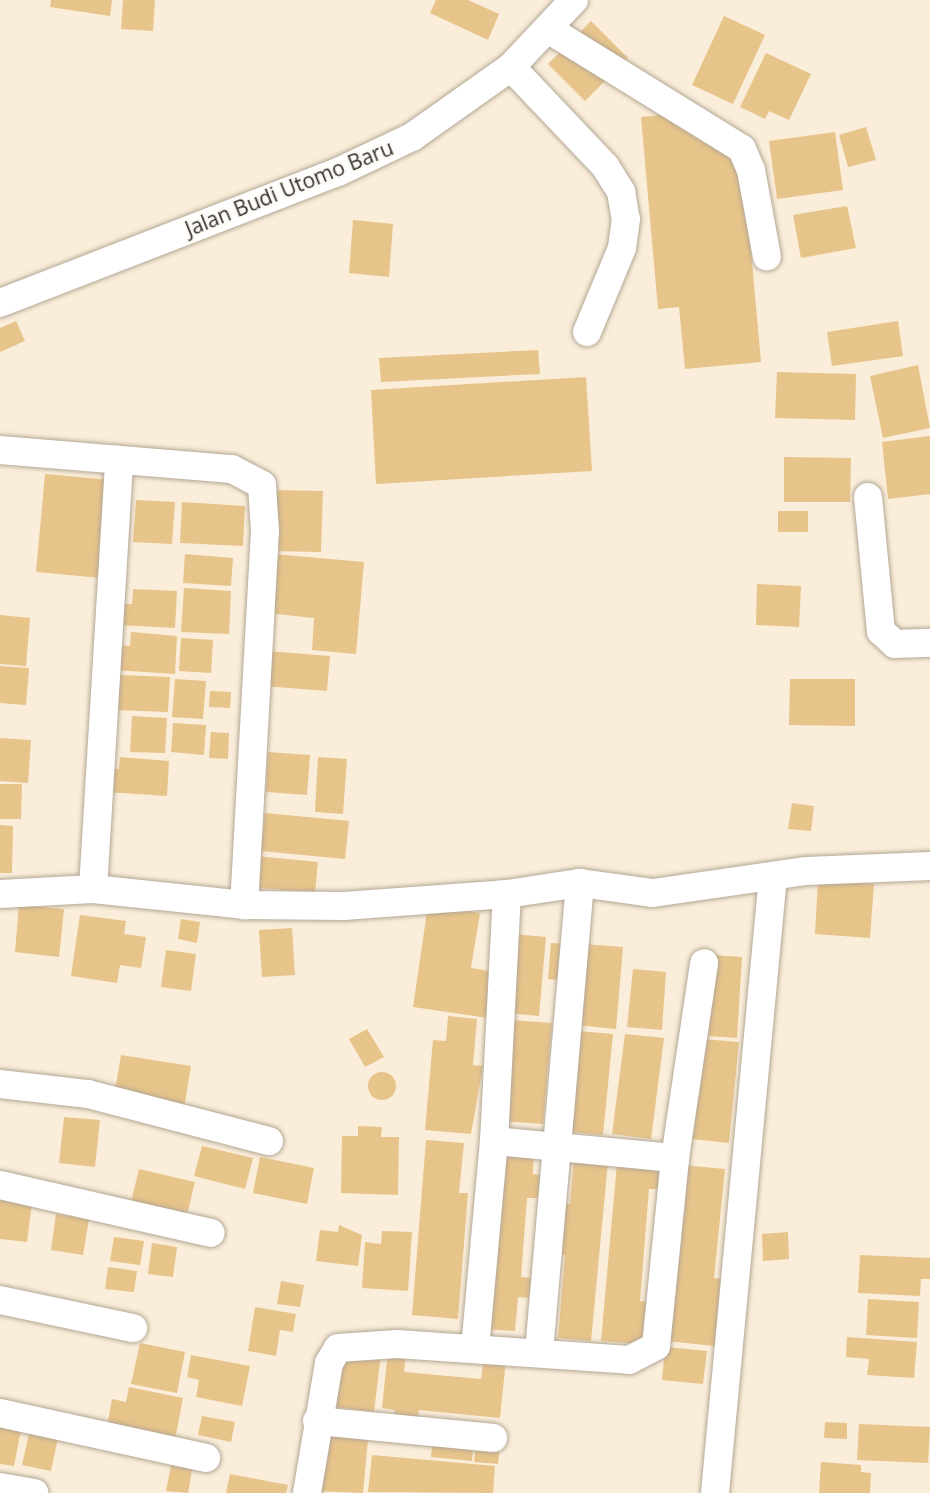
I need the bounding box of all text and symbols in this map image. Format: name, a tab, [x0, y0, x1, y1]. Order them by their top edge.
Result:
street label: Jalan Budi Utomo Baru	[181, 135, 397, 241]

